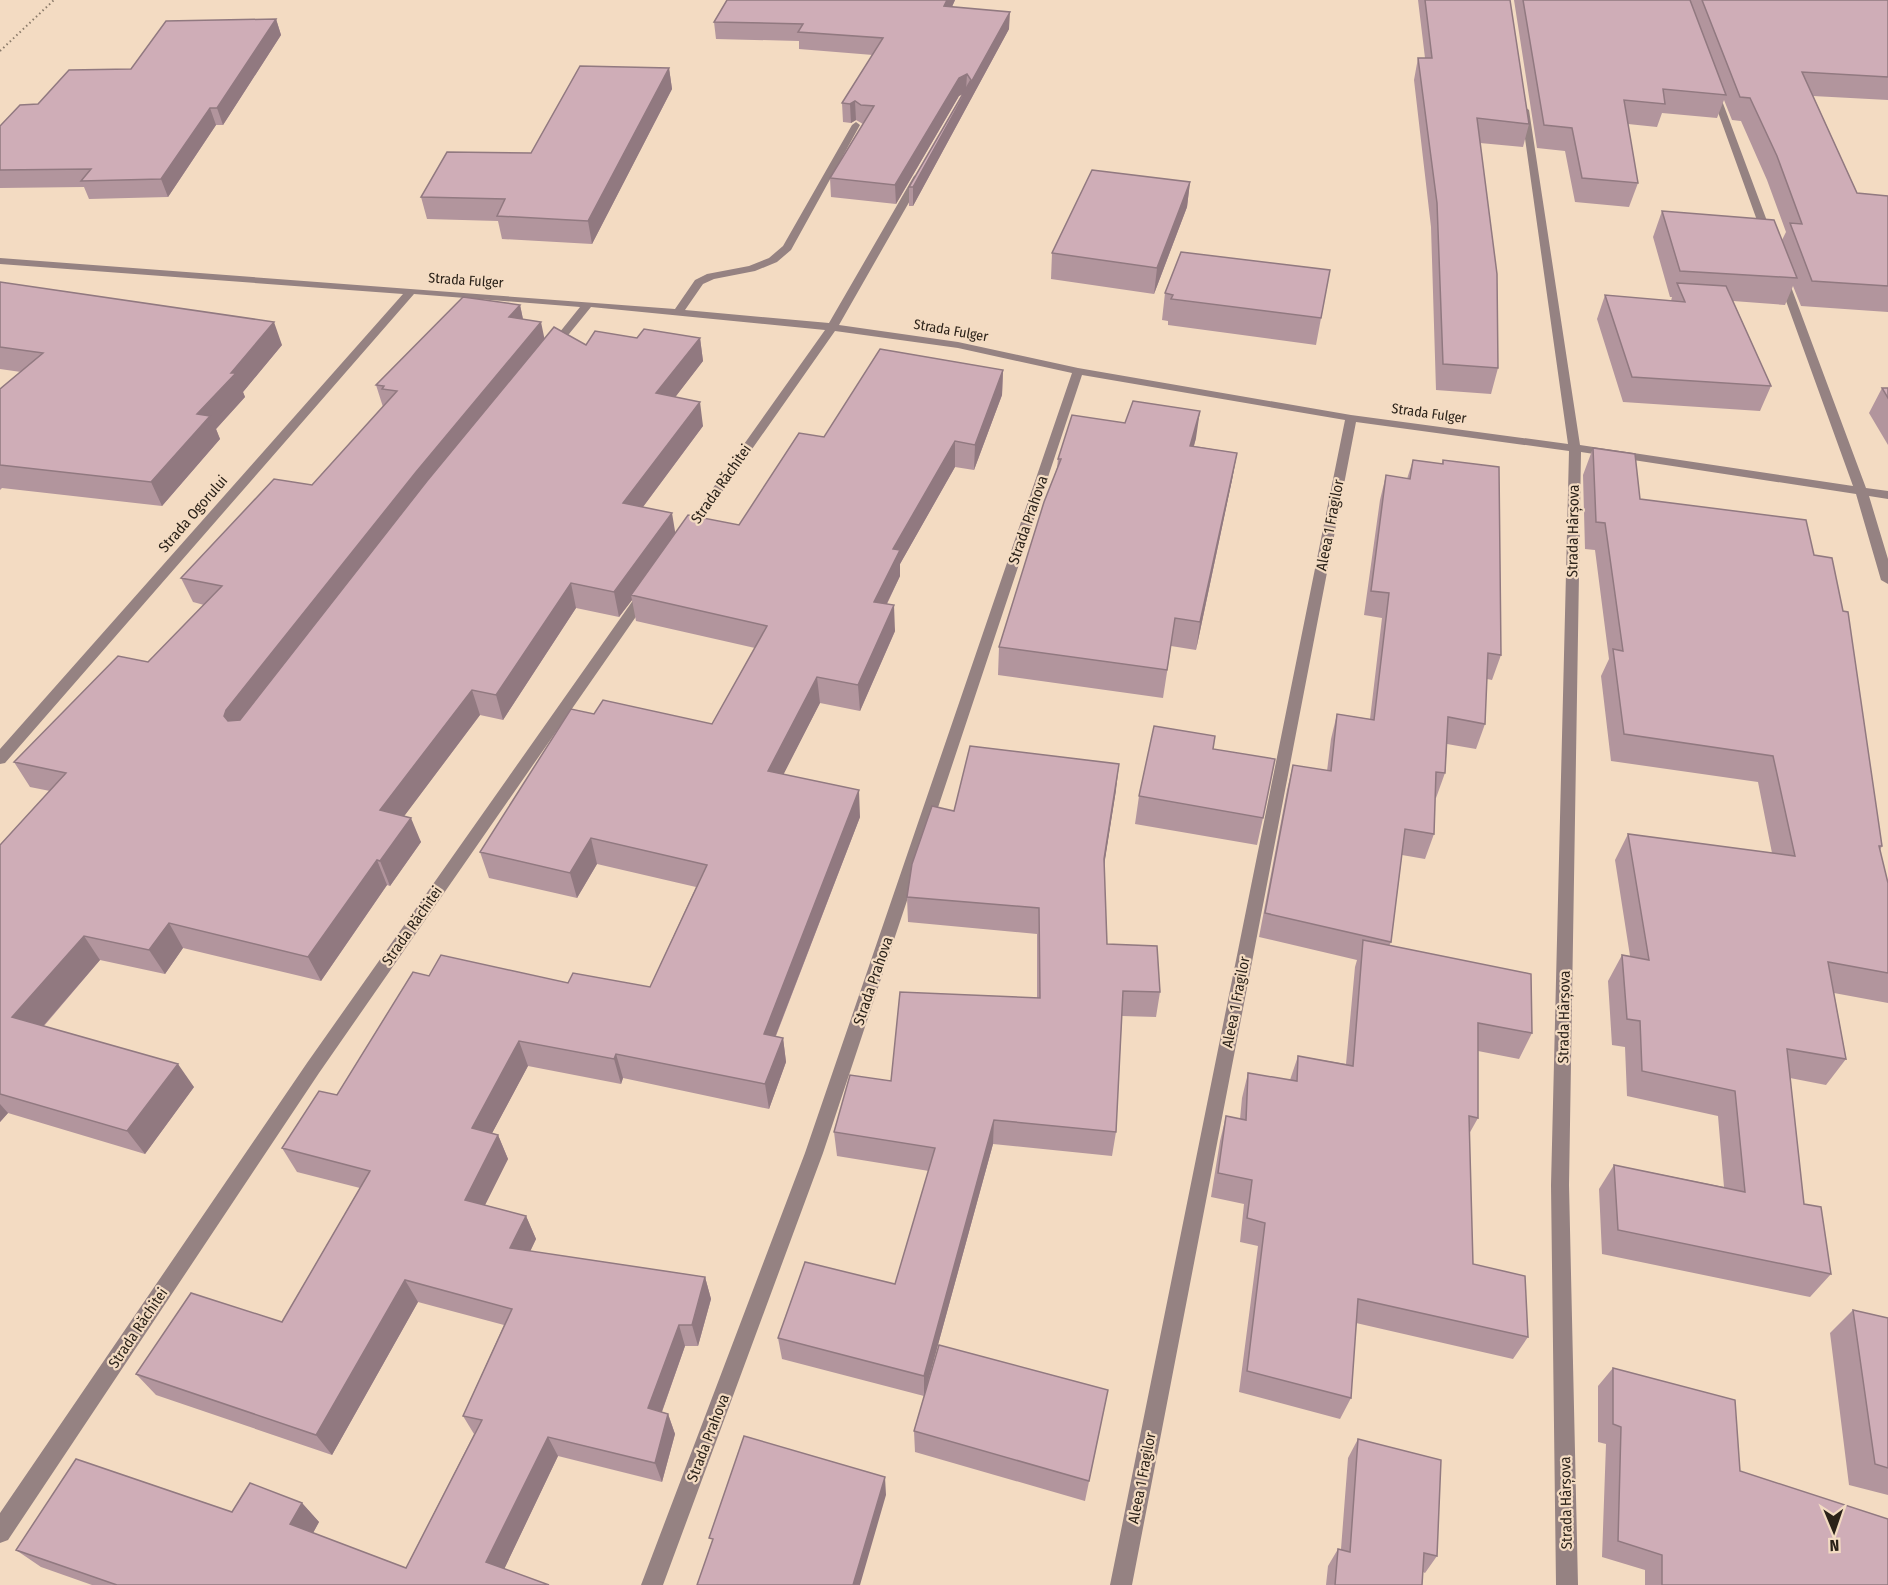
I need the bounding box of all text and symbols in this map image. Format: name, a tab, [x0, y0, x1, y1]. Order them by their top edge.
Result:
street label: Strada Fulger	[428, 269, 504, 292]
street label: Strada Fulger	[912, 316, 990, 345]
street label: Strada Fulger	[1390, 400, 1467, 427]
street label: Strada Răchitei	[687, 441, 755, 527]
street label: Strada Ogorului	[155, 472, 231, 556]
street label: Strada Prahova	[1004, 473, 1052, 567]
street label: Aleea 1 Fragilor	[1312, 477, 1348, 572]
street label: Strada Hârșova	[1563, 484, 1584, 578]
street label: Strada Răchitei	[378, 883, 446, 969]
street label: Strada Prahova	[849, 934, 897, 1028]
street label: Aleea 1 Fragilor	[1218, 954, 1254, 1049]
street label: Strada Hârșova	[1554, 970, 1575, 1064]
street label: Strada Răchitei	[105, 1285, 171, 1371]
street label: Strada Prahova	[683, 1392, 733, 1484]
street label: Aleea 1 Fragilor	[1124, 1430, 1160, 1525]
street label: Strada Hârșova	[1556, 1456, 1577, 1550]
north arrow	[1804, 1501, 1864, 1561]
text: N	[1829, 1536, 1840, 1555]

